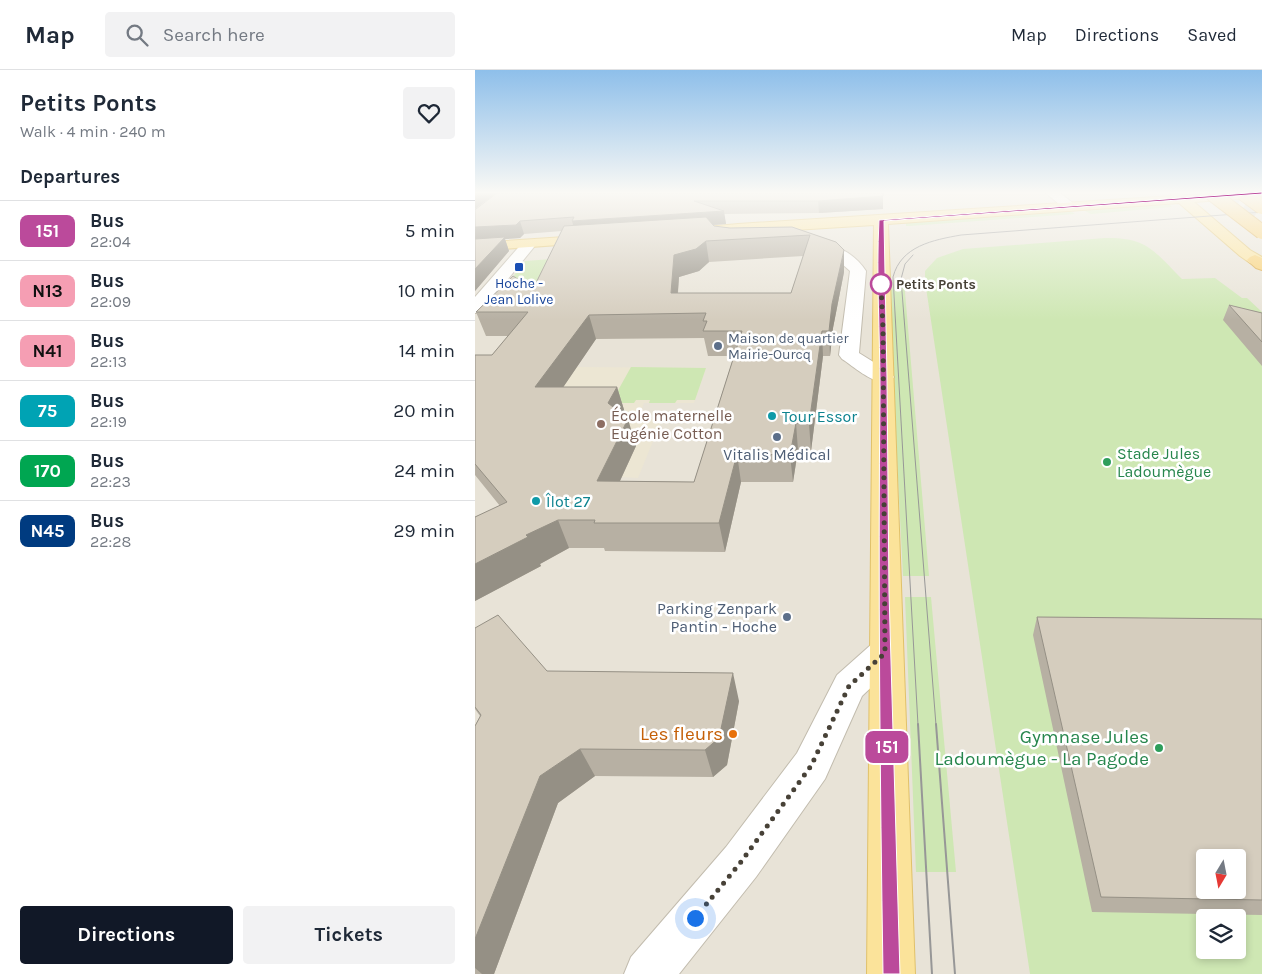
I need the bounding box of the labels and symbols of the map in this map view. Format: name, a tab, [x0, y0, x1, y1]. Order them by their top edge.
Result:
marker: Hoche - Jean Lolive	[513, 261, 525, 273]
marker: Petits Ponts	[870, 273, 892, 295]
place label: Hoche - Jean Lolive	[485, 275, 553, 308]
place label: Petits Ponts	[896, 276, 976, 293]
place label: Maison de quartier Mairie-Ourcq	[728, 330, 849, 363]
marker: Maison de quartier Mairie-Ourcq	[712, 340, 724, 352]
place label: École maternelle Eugénie Cotton	[611, 406, 732, 443]
place label: Tour Essor	[782, 407, 857, 426]
marker: Tour Essor	[766, 410, 778, 422]
marker: École maternelle Eugénie Cotton	[595, 418, 607, 430]
marker: Vitalis Médical	[771, 431, 783, 443]
place label: Stade Jules Ladoumègue	[1117, 444, 1211, 481]
place label: Vitalis Médical	[723, 445, 831, 464]
marker: Stade Jules Ladoumègue	[1101, 456, 1113, 468]
place label: Îlot 27	[545, 492, 591, 511]
marker: Îlot 27	[530, 495, 542, 507]
place label: Parking Zenpark Pantin - Hoche	[657, 599, 777, 636]
marker: Parking Zenpark Pantin - Hoche	[781, 611, 793, 623]
place label: Les fleurs	[640, 723, 723, 745]
place label: Gymnase Jules Ladoumègue - La Pagode	[934, 726, 1149, 770]
marker: Les fleurs	[727, 728, 739, 740]
line badge: 151	[858, 731, 916, 763]
marker: Gymnase Jules Ladoumègue - La Pagode	[1153, 742, 1165, 754]
north arrow	[1196, 849, 1246, 899]
your location	[683, 906, 708, 931]

